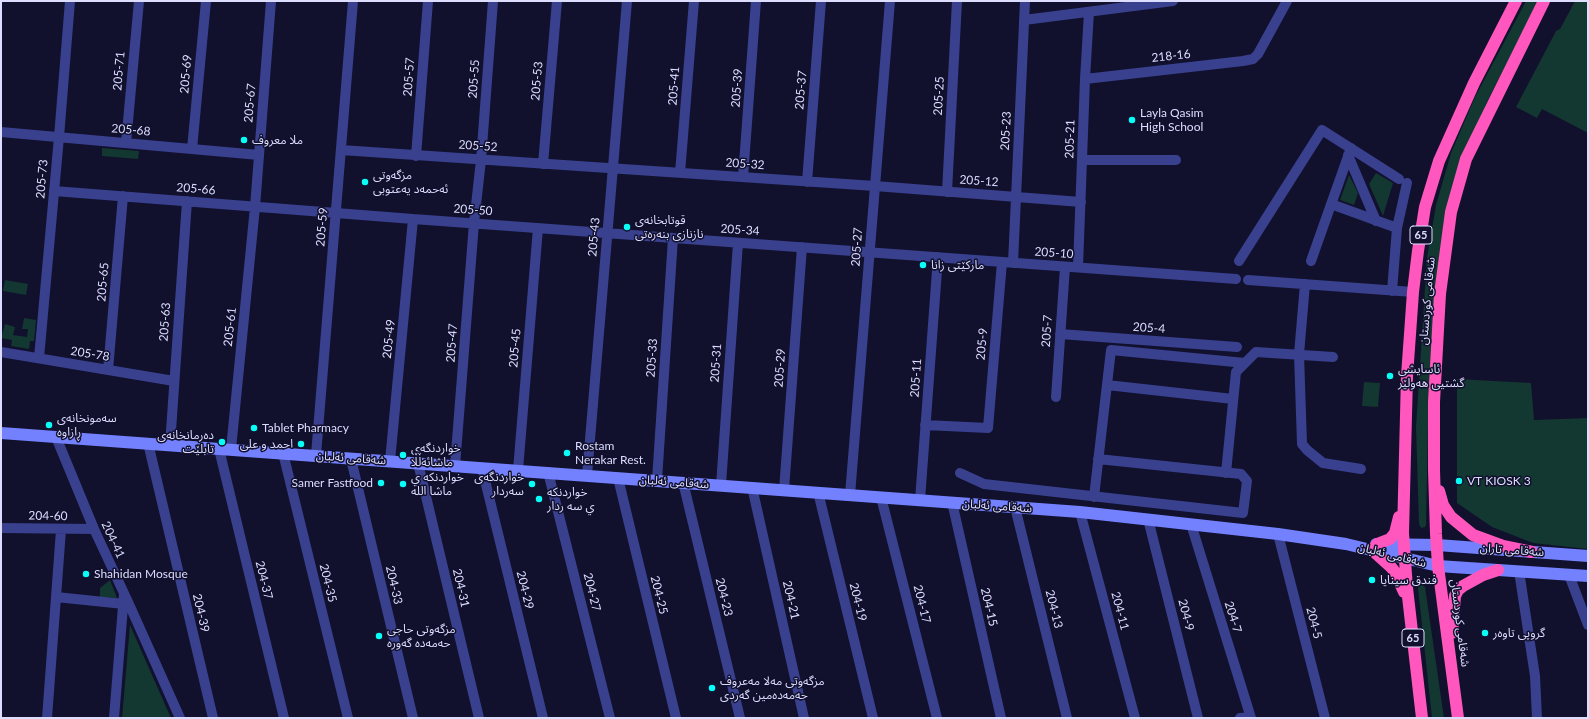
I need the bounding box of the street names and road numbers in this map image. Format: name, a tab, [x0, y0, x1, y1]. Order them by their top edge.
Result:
street label: 218-16	[1151, 47, 1191, 65]
street label: 205-71	[110, 51, 128, 91]
street label: 205-69	[177, 54, 195, 94]
street label: 205-57	[400, 57, 418, 97]
street label: 205-55	[465, 59, 483, 99]
street label: 205-53	[528, 61, 546, 101]
street label: 205-41	[665, 66, 683, 106]
street label: 205-39	[728, 68, 746, 108]
street label: 205-37	[792, 70, 810, 110]
street label: 205-25	[931, 76, 947, 116]
street label: 205-67	[241, 83, 259, 123]
street label: 205-23	[998, 111, 1014, 151]
street label: 205-21	[1062, 119, 1078, 159]
street label: 205-68	[111, 121, 151, 139]
street label: 205-52	[458, 137, 498, 155]
street label: 205-32	[725, 155, 765, 173]
street label: 205-73	[33, 159, 51, 199]
street label: 205-12	[959, 172, 999, 190]
street label: 205-66	[176, 180, 216, 198]
street label: 205-50	[453, 201, 493, 219]
street label: 205-59	[313, 207, 331, 247]
street label: 205-43	[585, 217, 603, 257]
street label: 205-34	[720, 221, 760, 239]
road number: 65	[1410, 226, 1432, 244]
street label: 205-27	[848, 227, 866, 267]
street label: 205-10	[1034, 244, 1074, 262]
street label: شەقامی کوردستان	[1416, 256, 1438, 346]
street label: 205-65	[94, 262, 112, 302]
street label: 205-63	[156, 302, 174, 342]
street label: 205-61	[221, 307, 239, 347]
street label: 205-7	[1039, 314, 1055, 348]
street label: 205-49	[380, 319, 398, 359]
street label: 205-4	[1132, 320, 1166, 336]
street label: 205-47	[443, 323, 461, 363]
street label: 205-9	[973, 327, 991, 361]
street label: 205-45	[506, 328, 524, 368]
street label: 205-33	[643, 338, 661, 378]
street label: 205-31	[707, 343, 725, 383]
street label: 205-78	[69, 344, 111, 364]
street label: 205-29	[771, 348, 789, 388]
street label: 205-11	[907, 358, 925, 398]
street label: شەقامی ئەلبان	[315, 448, 387, 468]
street label: شەقامی ئەلبان	[638, 472, 710, 492]
street label: شەقامی ئەلبان	[961, 496, 1033, 516]
street label: 204-60	[28, 508, 68, 524]
street label: 204-41	[98, 519, 128, 561]
street label: شەقامی ئەلبان	[1356, 540, 1428, 570]
street label: شەقامی تاران	[1479, 541, 1545, 559]
street label: 204-37	[252, 559, 276, 601]
street label: 204-35	[316, 562, 340, 604]
street label: 204-33	[383, 564, 405, 606]
street label: 204-31	[450, 567, 472, 609]
street label: 204-29	[513, 569, 537, 611]
street label: 204-27	[580, 571, 604, 613]
street label: 204-25	[647, 574, 671, 616]
street label: 204-23	[712, 576, 736, 618]
street label: شەقامی کوردستان	[1447, 578, 1473, 668]
street label: 204-21	[780, 579, 802, 621]
street label: 204-19	[846, 581, 870, 623]
street label: 204-17	[910, 583, 934, 625]
street label: 204-15	[978, 586, 1000, 628]
street label: 204-13	[1042, 588, 1066, 630]
street label: 204-11	[1108, 590, 1132, 632]
street label: 204-39	[190, 592, 212, 634]
street label: 204-9	[1175, 598, 1197, 632]
street label: 204-7	[1221, 599, 1245, 635]
street label: 204-5	[1303, 606, 1325, 640]
road number: 65	[1402, 629, 1424, 647]

